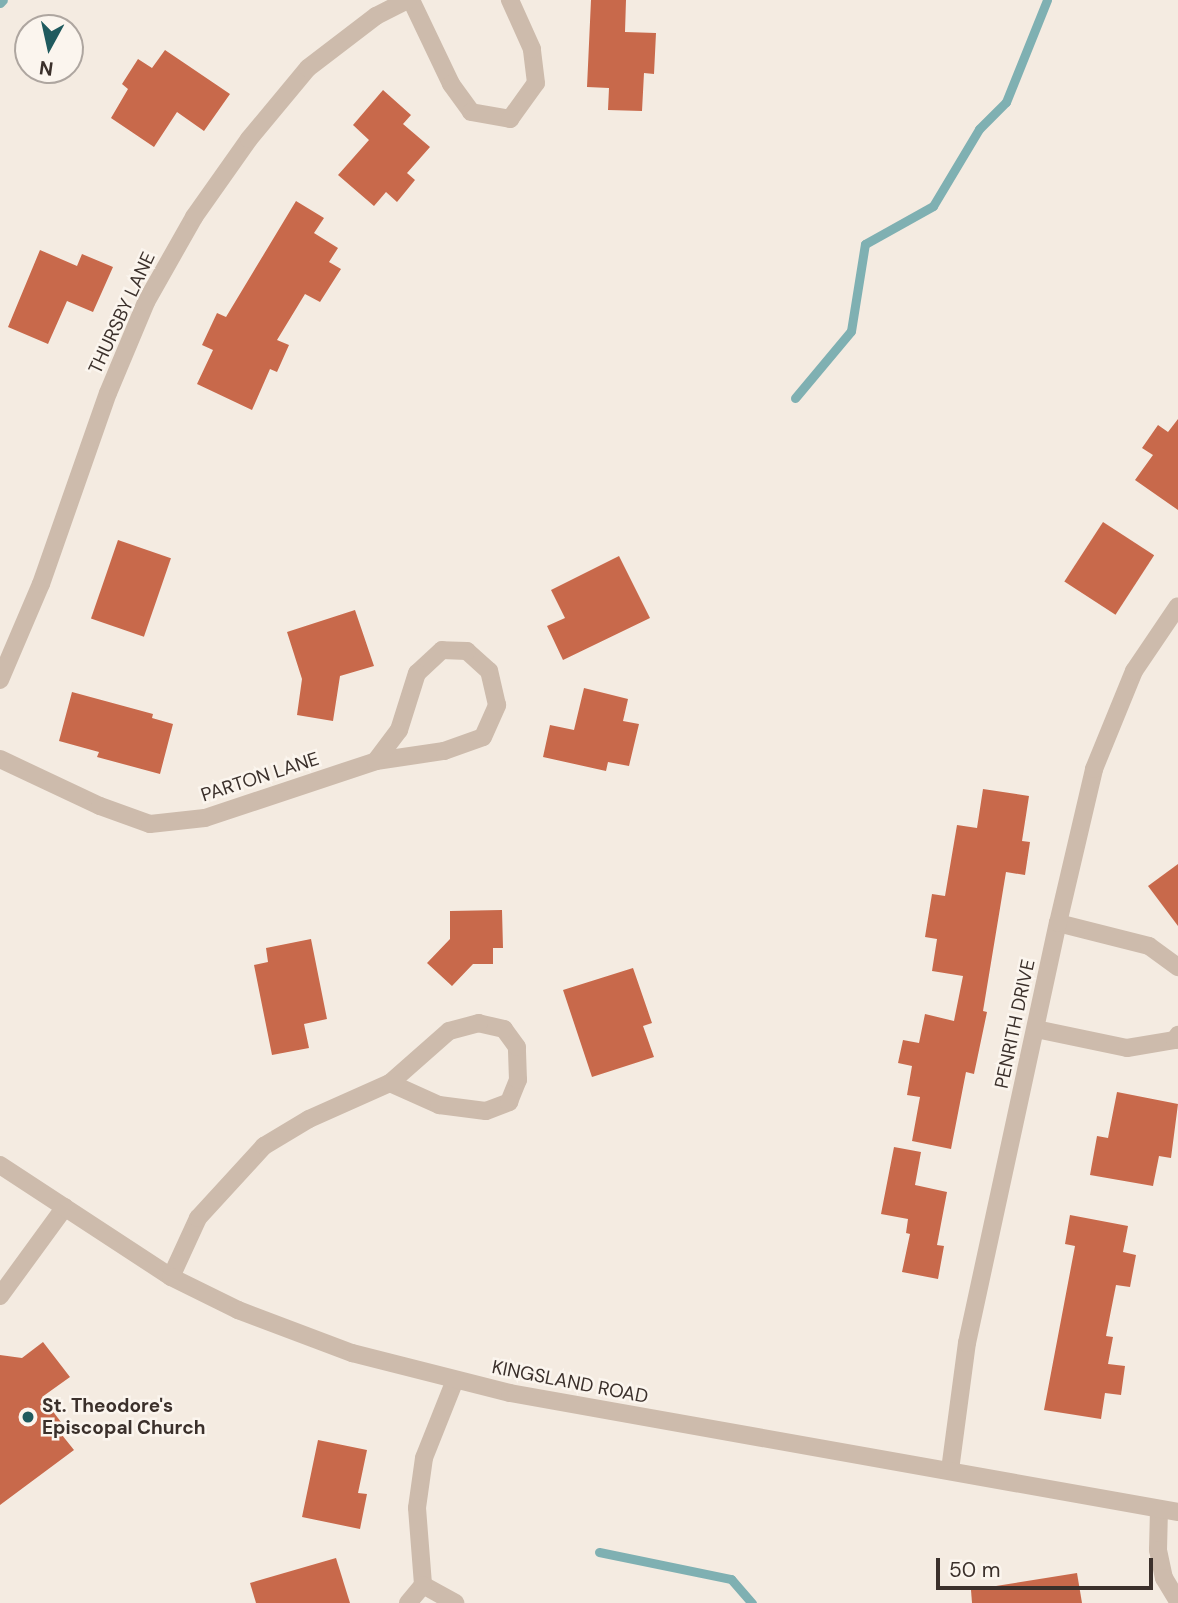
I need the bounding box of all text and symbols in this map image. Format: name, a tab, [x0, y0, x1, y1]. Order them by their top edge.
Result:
north arrow	[14, 14, 84, 84]
text: N	[38, 55, 55, 82]
street label: THURSBY LANE	[84, 248, 160, 378]
street label: PARTON LANE	[198, 747, 322, 807]
street label: PENRITH DRIVE	[990, 957, 1040, 1091]
street label: KINGSLAND ROAD	[490, 1356, 650, 1408]
place label: St. Theodore's Episcopal Church	[42, 1395, 205, 1439]
marker: St. Theodore's Episcopal Church	[20, 1409, 36, 1425]
scale bar	[940, 1544, 1157, 1588]
text: 50 m	[949, 1556, 1000, 1584]

